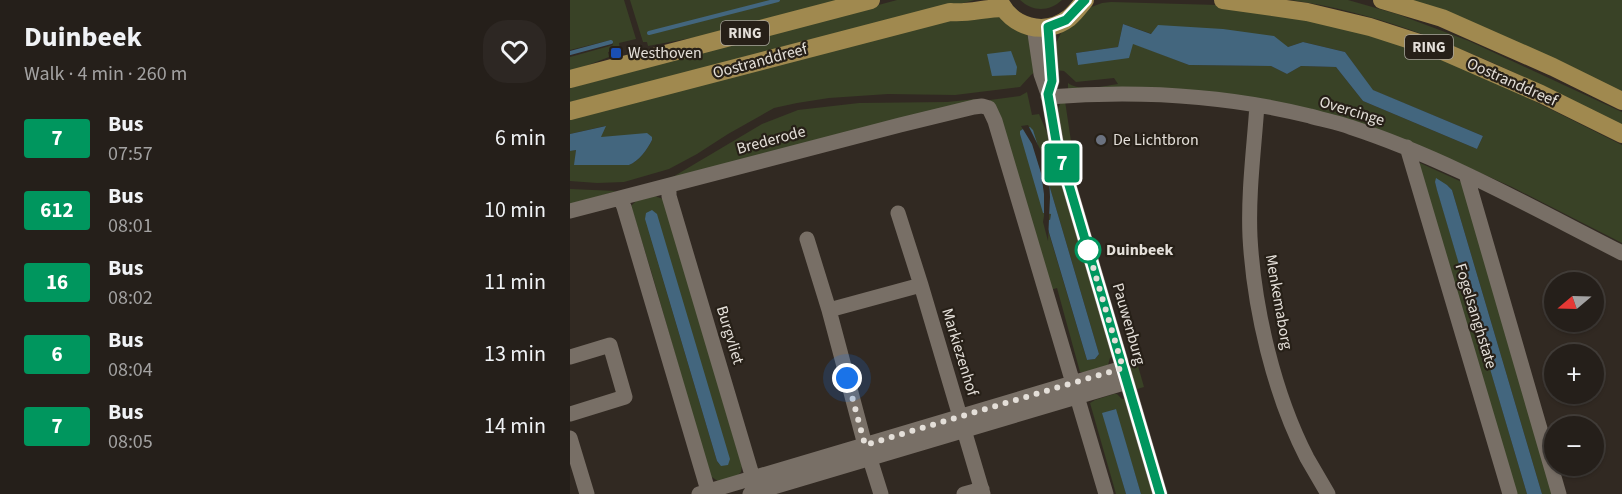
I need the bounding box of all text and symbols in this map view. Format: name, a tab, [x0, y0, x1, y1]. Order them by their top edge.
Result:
text: Duinbeek	[24, 17, 142, 57]
button: heart	[483, 20, 546, 83]
road number: RING	[721, 21, 769, 45]
road number: RING	[1405, 35, 1453, 59]
street label: Oostranddreef	[710, 38, 811, 84]
place label: Westhoven	[628, 42, 702, 64]
marker: Westhoven	[609, 46, 623, 60]
street label: Oostranddreef	[1463, 52, 1562, 112]
text: Walk · 4 min · 260 m	[24, 60, 187, 88]
street label: Overcinge	[1317, 91, 1387, 131]
text: Bus	[108, 108, 144, 140]
street label: Brederode	[734, 120, 808, 160]
text: 6 min	[495, 122, 546, 154]
text: 7	[51, 123, 63, 153]
place label: De Lichtbron	[1113, 129, 1199, 151]
marker: De Lichtbron	[1094, 133, 1108, 147]
text: 07:57	[108, 140, 153, 168]
line badge: 7	[1042, 144, 1082, 182]
text: 7	[1056, 148, 1068, 178]
text: Bus	[108, 180, 144, 212]
text: 10 min	[484, 194, 546, 226]
text: 612	[40, 195, 74, 225]
text: 08:01	[108, 212, 153, 240]
marker: Duinbeek	[1075, 237, 1101, 263]
place label: Duinbeek	[1106, 239, 1174, 261]
text: Bus	[108, 252, 144, 284]
street label: Menkemaborg	[1260, 253, 1298, 351]
street label: Fogelsanghstate	[1450, 261, 1502, 371]
text: 11 min	[484, 266, 546, 298]
text: 16	[46, 267, 68, 297]
north arrow	[1544, 272, 1604, 332]
map controls	[1544, 272, 1604, 476]
street label: Pauwenburg	[1107, 280, 1151, 368]
text: 08:02	[108, 284, 153, 312]
street label: Burgvliet	[711, 303, 749, 368]
street label: Markiezenhof	[936, 306, 984, 400]
text: Bus	[108, 324, 144, 356]
text: 13 min	[484, 338, 546, 370]
text: 6	[51, 339, 63, 369]
button: +	[1544, 344, 1604, 404]
text: 08:04	[108, 356, 153, 384]
your location	[832, 363, 862, 393]
text: Bus	[108, 396, 144, 428]
text: 14 min	[484, 410, 546, 442]
text: 7	[51, 411, 63, 441]
button: −	[1544, 416, 1604, 476]
text: 08:05	[108, 428, 153, 456]

